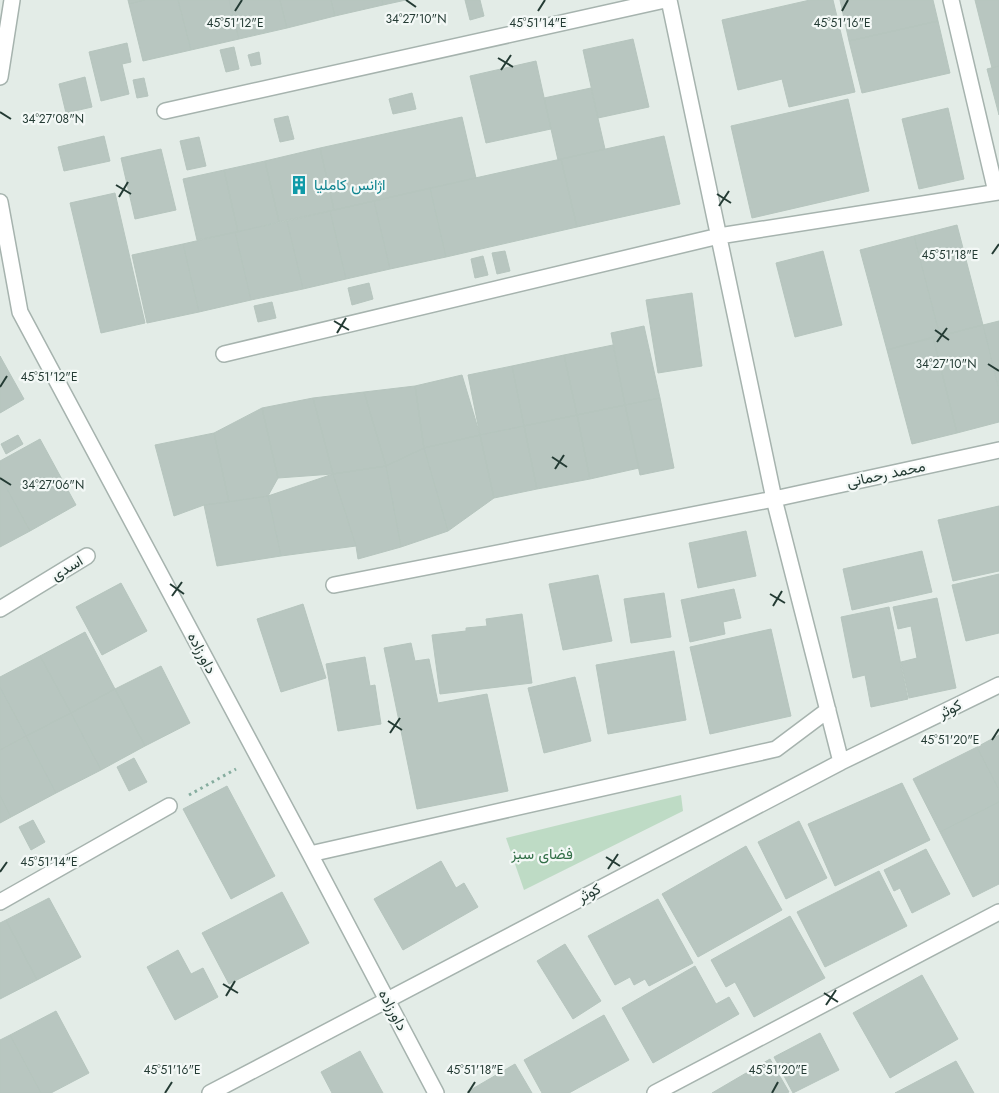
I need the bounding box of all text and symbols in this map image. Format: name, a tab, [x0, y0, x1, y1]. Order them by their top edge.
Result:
text: 34°27'10"N	[386, 10, 446, 28]
text: 45°51'12"E	[206, 14, 264, 32]
text: 45°51'14"E	[509, 14, 567, 32]
text: 45°51'16"E	[813, 14, 871, 32]
text: 34°27'08"N	[22, 110, 84, 128]
building icon: اژانس کاملیا	[288, 174, 310, 196]
place label: اژانس کاملیا	[314, 174, 386, 196]
text: 45°51'18"E	[922, 246, 978, 264]
text: 34°27'10"N	[916, 355, 976, 373]
text: 45°51'12"E	[20, 368, 78, 386]
street label: محمد رحمانی	[845, 455, 927, 493]
text: 34°27'06"N	[22, 476, 84, 494]
street label: اسدی	[47, 550, 87, 586]
street label: داورزاده	[182, 628, 222, 678]
street label: کوثر	[934, 694, 966, 725]
text: 45°51'20"E	[921, 731, 979, 749]
park label: فضای سبز	[510, 843, 573, 865]
text: 45°51'14"E	[20, 853, 78, 871]
street label: کوثر	[572, 878, 605, 909]
street label: داورزاده	[373, 985, 413, 1035]
text: 45°51'16"E	[143, 1061, 201, 1079]
text: 45°51'18"E	[447, 1061, 503, 1079]
text: 45°51'20"E	[749, 1061, 807, 1079]

